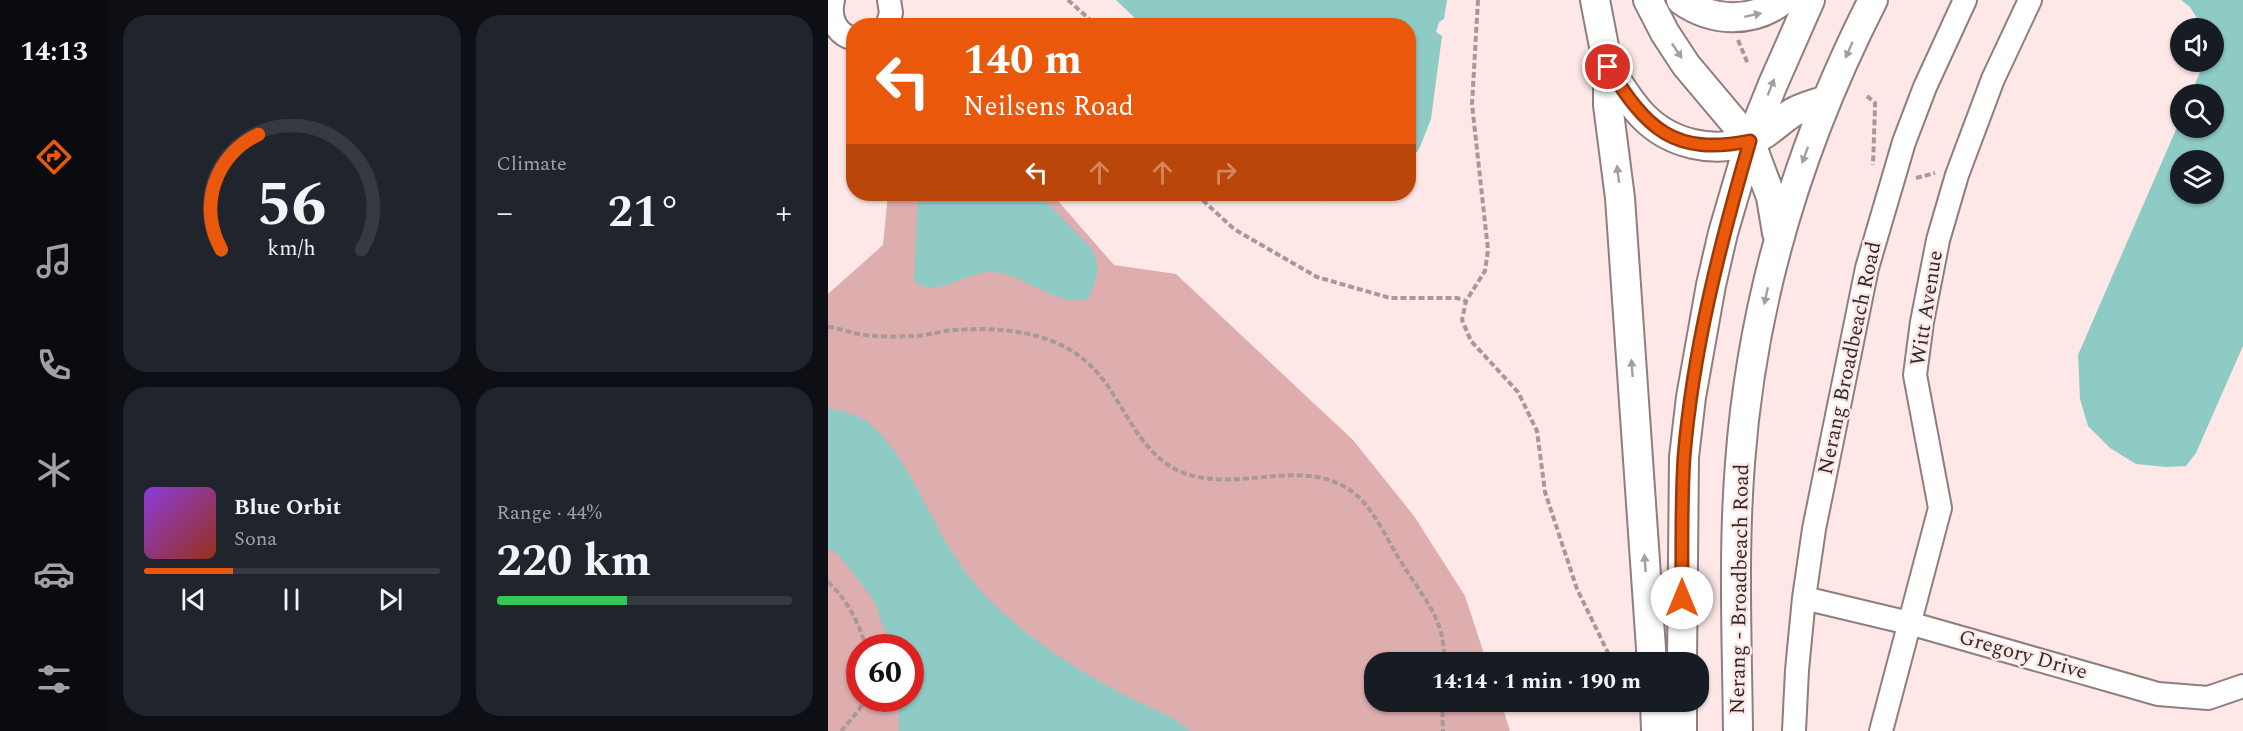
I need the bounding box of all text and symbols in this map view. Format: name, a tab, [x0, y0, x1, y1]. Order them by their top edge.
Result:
one-way arrow	[1744, 10, 1763, 19]
map controls	[2170, 18, 2224, 204]
button: sound	[2170, 18, 2224, 72]
text: 140 m	[963, 29, 1082, 92]
text: 14:13	[20, 31, 88, 73]
pin	[1582, 41, 1633, 92]
one-way arrow	[1844, 41, 1853, 58]
icon: left	[864, 42, 942, 120]
one-way arrow	[1671, 43, 1682, 59]
icon: arrive	[1591, 50, 1624, 83]
one-way arrow	[1767, 78, 1777, 96]
button: search	[2170, 84, 2224, 138]
text: Neilsens Road	[963, 86, 1134, 128]
icon: directions	[33, 136, 75, 178]
one-way arrow	[1800, 146, 1810, 164]
text: Climate	[497, 149, 567, 179]
button: layers	[2170, 150, 2224, 204]
icon: left	[1020, 156, 1053, 189]
icon: ahead	[1083, 156, 1116, 189]
icon: ahead	[1146, 156, 1179, 189]
icon: right	[1209, 156, 1242, 189]
text: 56	[257, 158, 327, 253]
one-way arrow	[1613, 164, 1622, 183]
text: 21°	[608, 178, 681, 247]
text: −	[497, 188, 513, 238]
text: +	[776, 188, 792, 238]
text: km/h	[268, 233, 316, 266]
street label: Nerang Broadbeach Road	[1810, 239, 1890, 477]
icon: music	[33, 240, 75, 282]
street label: Witt Avenue	[1902, 248, 1952, 368]
one-way arrow	[1760, 287, 1770, 306]
icon: phone	[33, 344, 75, 386]
one-way arrow	[1628, 359, 1637, 378]
icon: climate	[33, 449, 75, 491]
street label: Nerang - Broadbeach Road	[1722, 463, 1758, 715]
text: Blue Orbit	[234, 491, 341, 524]
text: Range · 44%	[497, 498, 602, 528]
text: Sona	[234, 524, 277, 554]
text: 220 km	[497, 527, 651, 596]
icon: car	[33, 553, 75, 595]
one-way arrow	[1641, 553, 1650, 572]
position arrow	[1650, 566, 1714, 630]
icon: previous	[177, 583, 210, 616]
icon: pause	[275, 583, 308, 616]
icon: next	[374, 583, 407, 616]
street label: Gregory Drive	[1955, 621, 2091, 689]
speed limit sign: 60	[846, 634, 924, 712]
icon: filters	[33, 658, 75, 700]
text: 14:14 · 1 min · 190 m	[1432, 665, 1641, 698]

